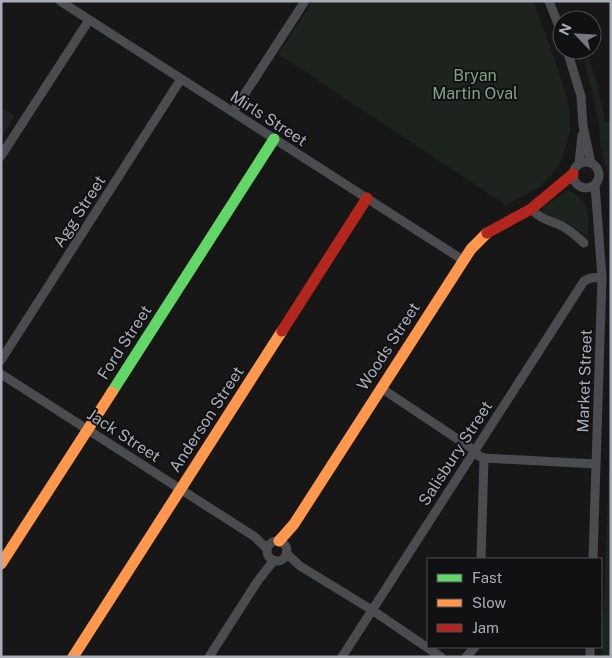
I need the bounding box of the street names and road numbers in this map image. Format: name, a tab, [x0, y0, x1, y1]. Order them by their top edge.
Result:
street label: Mirls Street	[227, 87, 311, 150]
street label: Agg Street	[49, 172, 110, 251]
street label: Woods Street	[353, 299, 424, 394]
street label: Ford Street	[93, 302, 155, 383]
street label: Market Street	[573, 329, 596, 433]
street label: Anderson Street	[165, 363, 248, 476]
street label: Salisbury Street	[415, 397, 496, 509]
street label: Jack Street	[84, 405, 164, 466]

